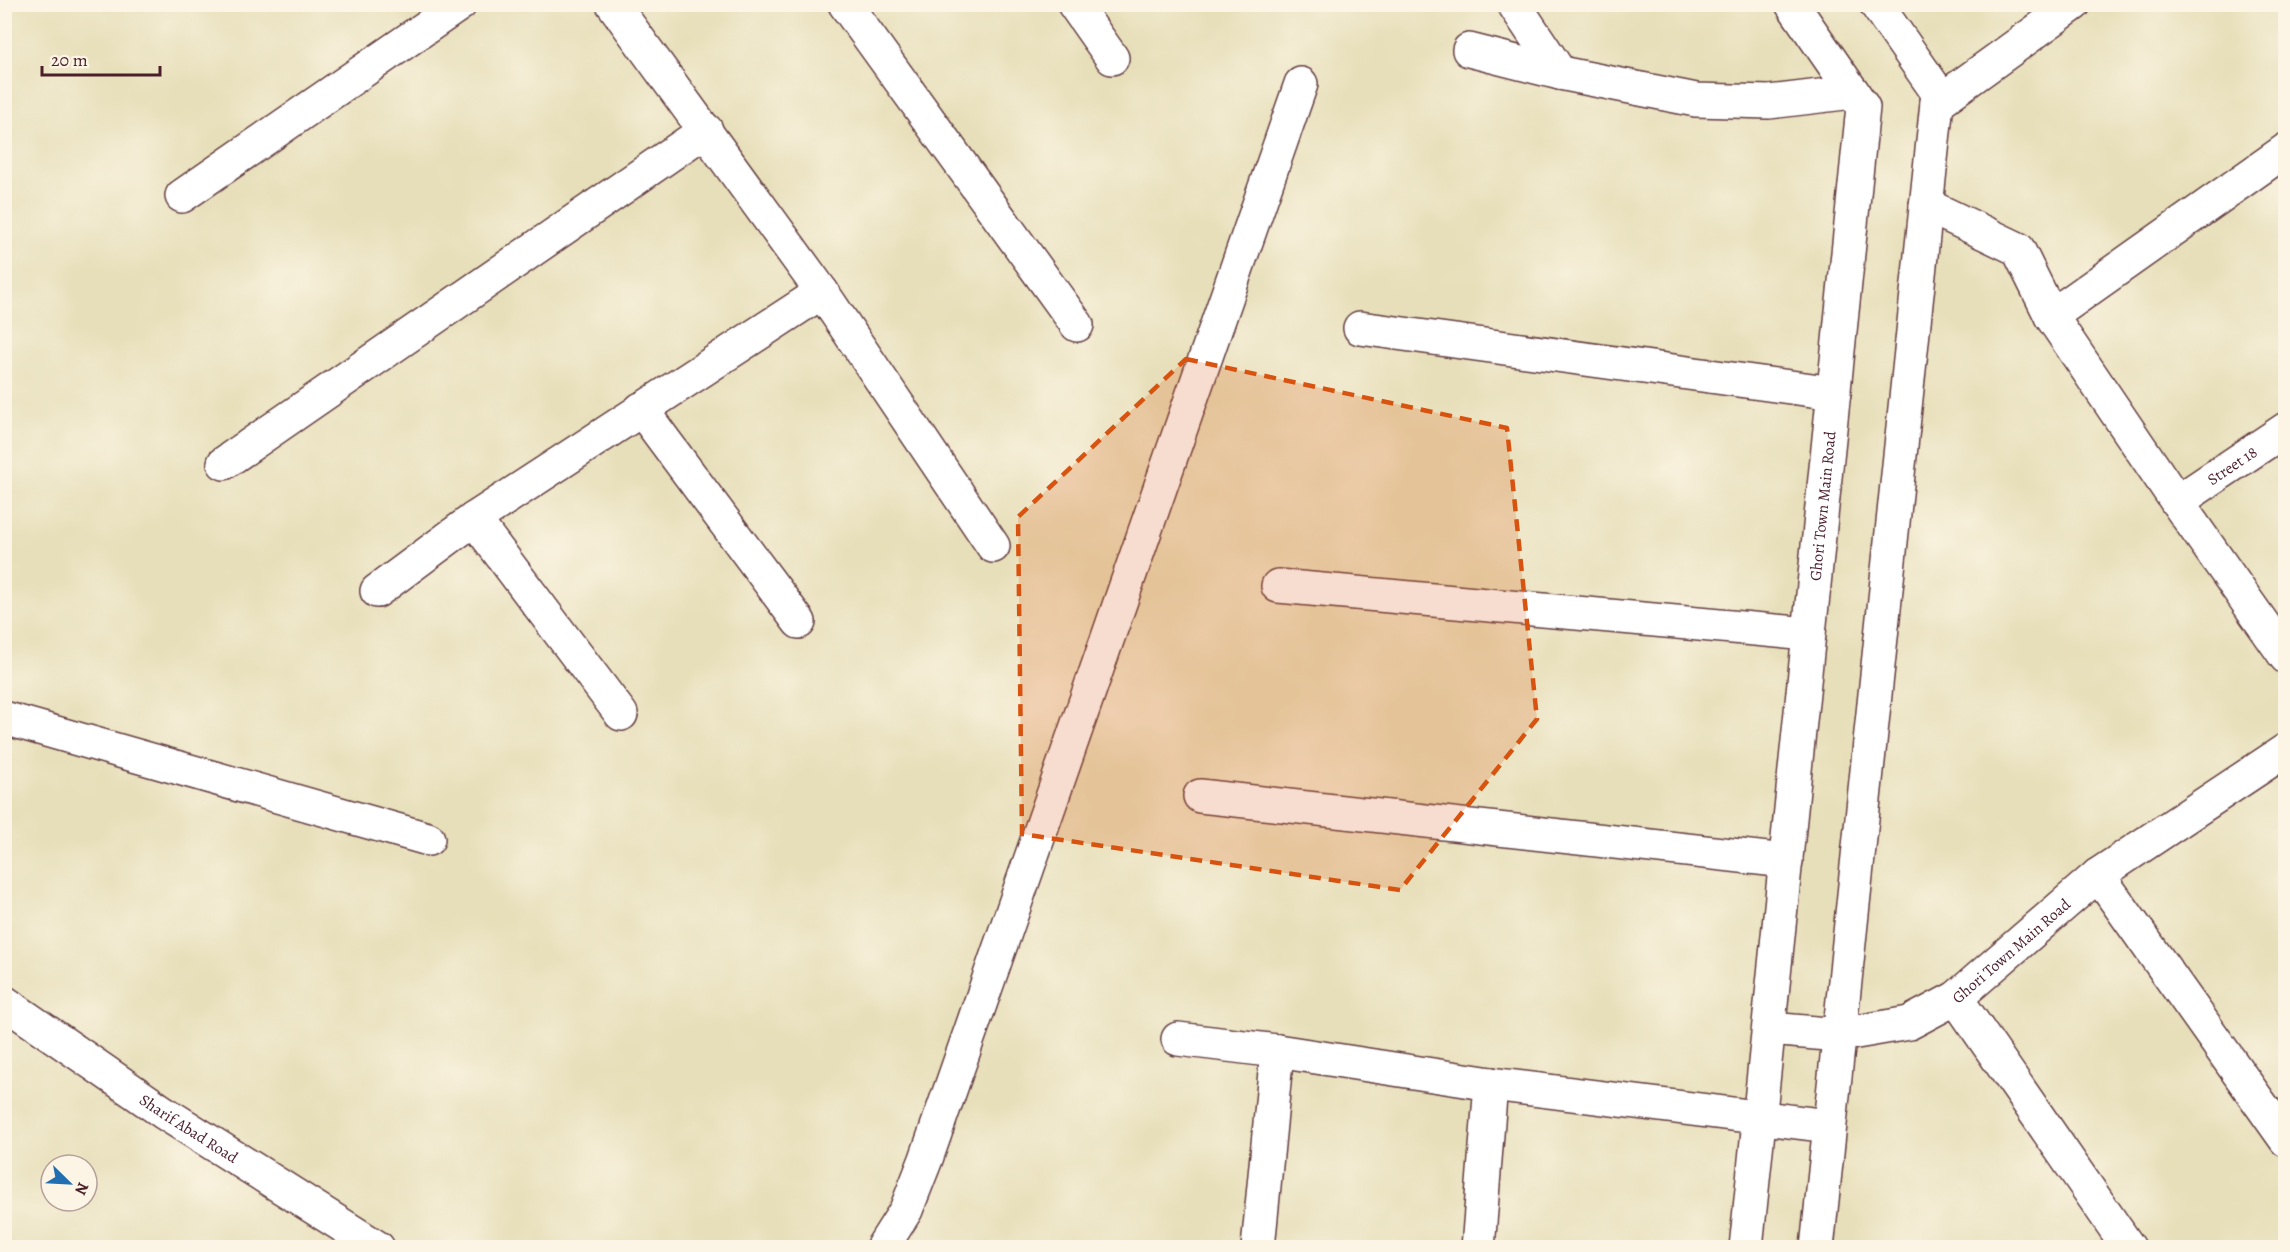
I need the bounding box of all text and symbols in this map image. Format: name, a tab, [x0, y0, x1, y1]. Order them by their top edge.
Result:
scale bar	[42, 39, 160, 77]
text: 20 m	[51, 48, 88, 72]
street label: Ghori Town Main Road	[1804, 430, 1842, 582]
street label: Street 18	[2203, 441, 2262, 491]
street label: Ghori Town Main Road	[1947, 894, 2076, 1009]
street label: Sharif Abad Road	[135, 1089, 242, 1169]
north arrow	[39, 1153, 99, 1213]
text: N	[69, 1179, 94, 1199]

